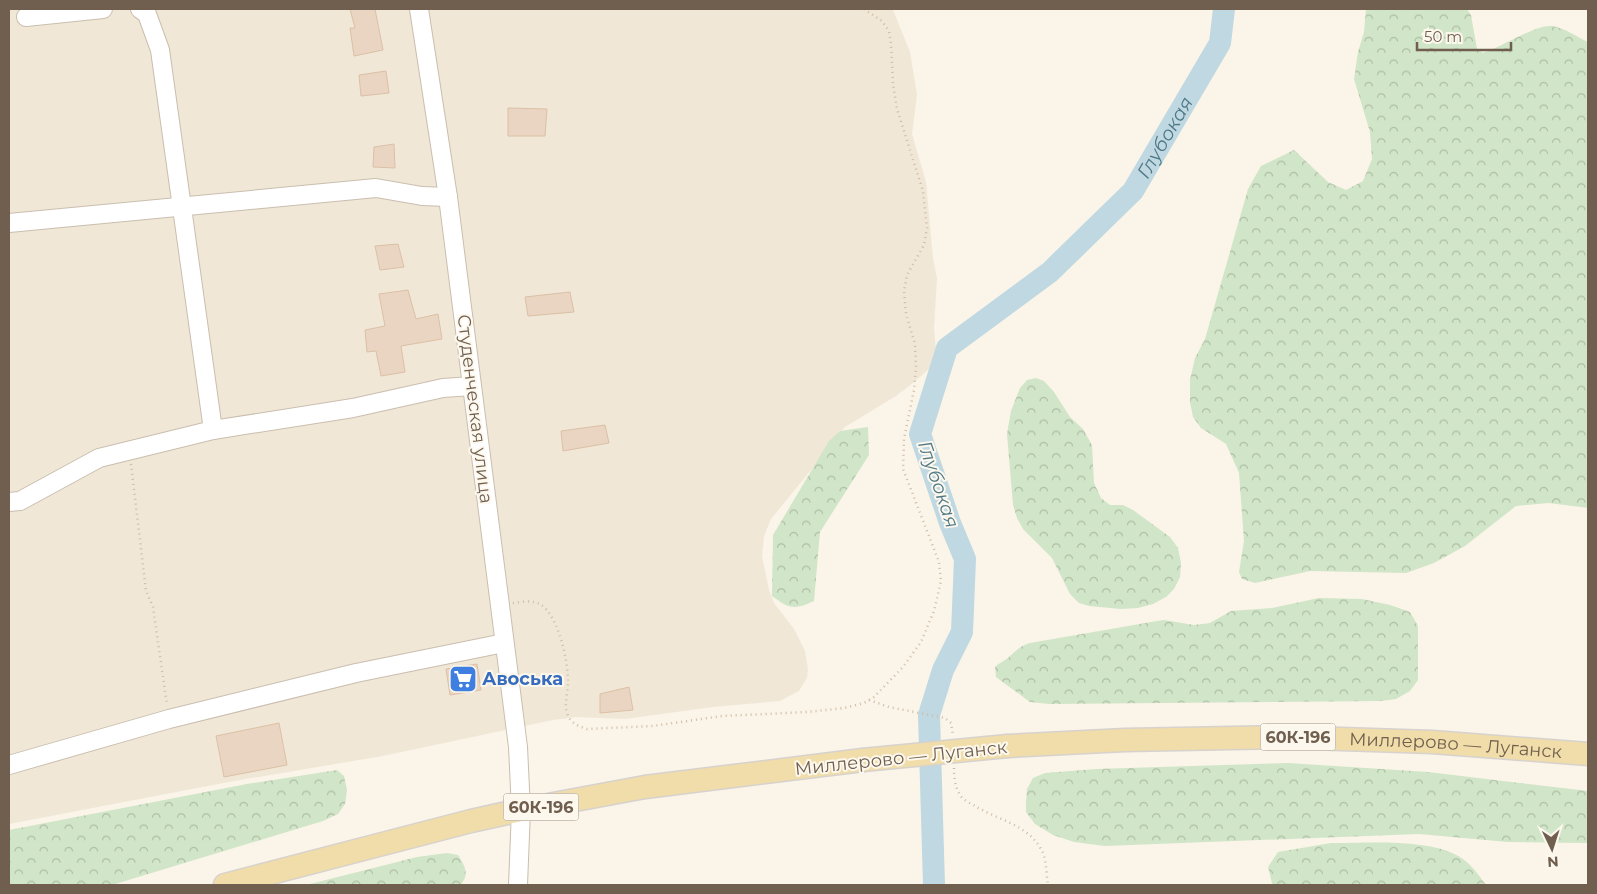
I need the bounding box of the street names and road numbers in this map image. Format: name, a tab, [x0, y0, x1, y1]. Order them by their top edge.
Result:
street label: Студенческая улица	[452, 313, 498, 505]
road number: 60К-196	[1260, 724, 1336, 750]
street label: Миллерово — Луганск	[1349, 728, 1563, 763]
street label: Миллерово — Луганск	[794, 736, 1009, 780]
road number: 60К-196	[504, 794, 578, 820]

